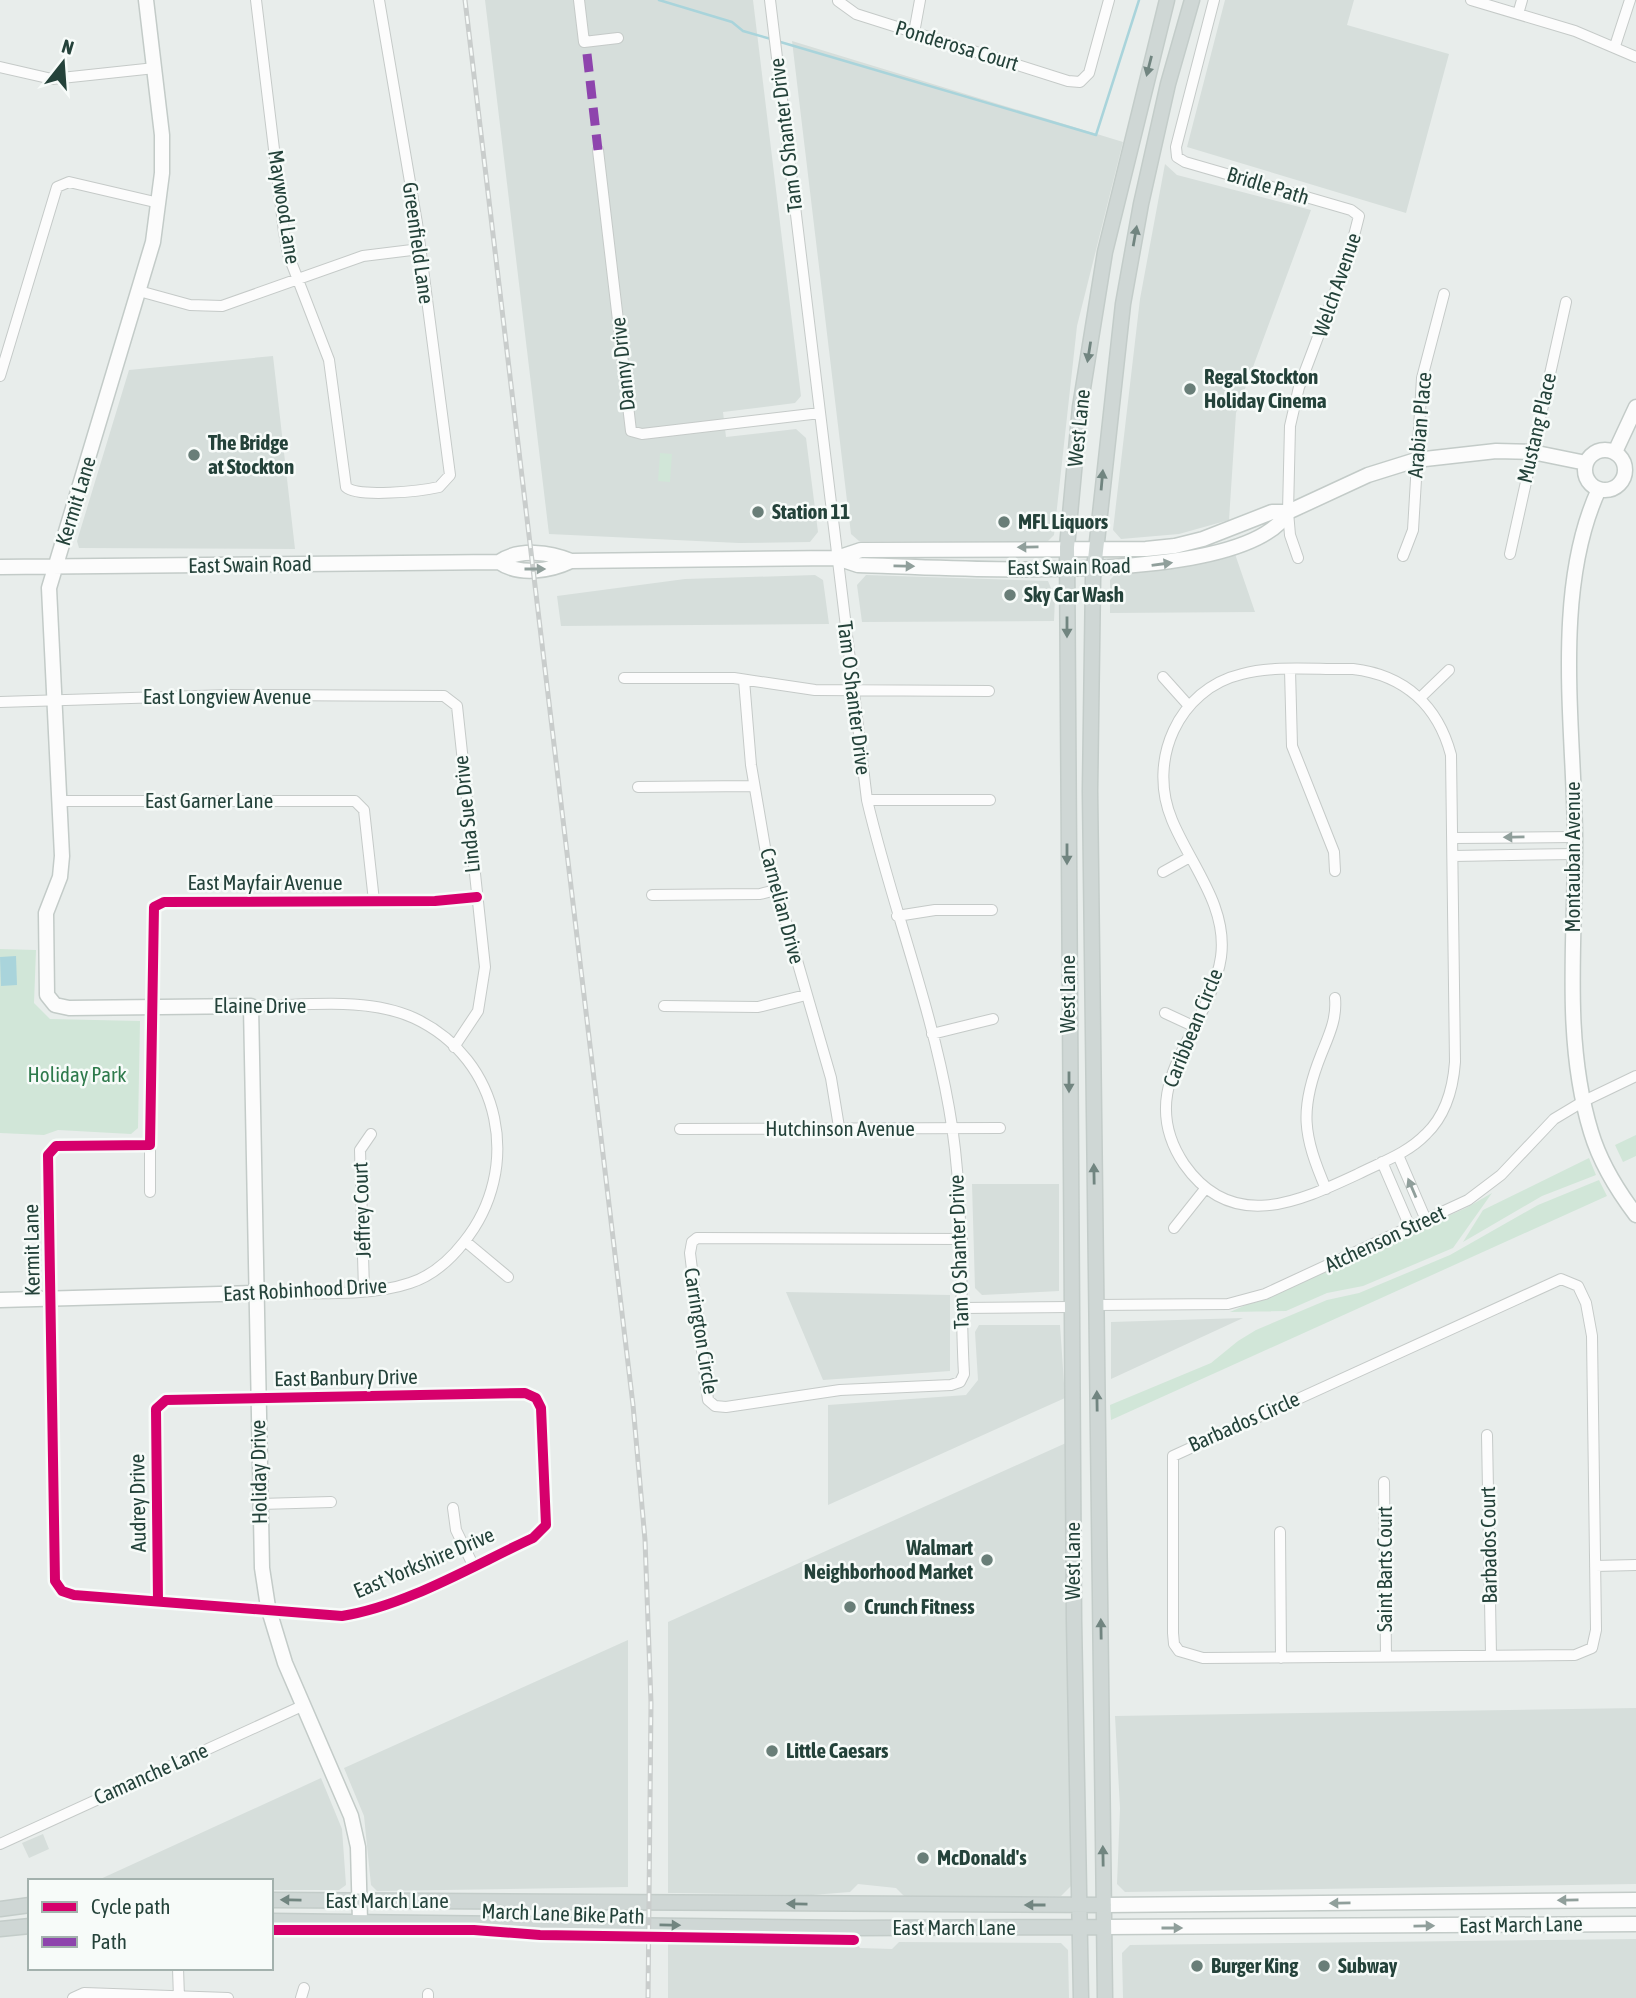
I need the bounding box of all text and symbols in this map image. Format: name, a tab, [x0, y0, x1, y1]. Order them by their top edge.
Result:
street label: Ponderosa Court	[893, 15, 1022, 75]
north arrow	[28, 28, 98, 98]
text: N	[59, 35, 77, 59]
one-way arrow	[1143, 55, 1154, 77]
street label: Tam O Shanter Drive	[764, 57, 806, 213]
street label: Maywood Lane	[264, 148, 306, 266]
street label: Bridle Path	[1224, 161, 1312, 209]
street label: Greenfield Lane	[399, 181, 439, 305]
one-way arrow	[1130, 225, 1141, 247]
street label: Welch Avenue	[1307, 229, 1365, 340]
street label: Danny Drive	[605, 316, 639, 412]
one-way arrow	[1083, 341, 1094, 363]
place label: Regal Stockton Holiday Cinema	[1204, 364, 1327, 412]
street label: Mustang Place	[1512, 370, 1560, 485]
street label: Arabian Place	[1402, 371, 1436, 479]
marker: Regal Stockton Holiday Cinema	[1182, 381, 1198, 397]
street label: West Lane	[1062, 388, 1094, 468]
place label: The Bridge at Stockton	[208, 430, 294, 478]
marker: The Bridge at Stockton	[186, 447, 202, 463]
street label: Kermit Lane	[50, 453, 100, 548]
one-way arrow	[1097, 469, 1108, 491]
place label: Station 11	[772, 499, 850, 523]
marker: Station 11	[750, 504, 766, 520]
place label: MFL Liquors	[1018, 509, 1109, 533]
marker: MFL Liquors	[996, 514, 1012, 530]
one-way arrow	[1016, 541, 1038, 553]
street label: East Swain Road	[188, 551, 312, 577]
street label: East Swain Road	[1007, 553, 1131, 579]
one-way arrow	[1151, 558, 1173, 569]
one-way arrow	[894, 561, 916, 572]
one-way arrow	[524, 563, 546, 575]
place label: Sky Car Wash	[1024, 582, 1124, 606]
marker: Sky Car Wash	[1002, 587, 1018, 603]
one-way arrow	[1061, 616, 1073, 638]
street label: Tam O Shanter Drive	[834, 620, 876, 776]
street label: East Longview Avenue	[143, 684, 311, 708]
street label: Linda Sue Drive	[448, 754, 484, 874]
street label: Montauban Avenue	[1560, 782, 1584, 933]
street label: East Garner Lane	[145, 788, 273, 812]
one-way arrow	[1503, 832, 1525, 843]
one-way arrow	[1061, 844, 1073, 866]
street label: Carnelian Drive	[756, 845, 810, 966]
street label: East Mayfair Avenue	[187, 870, 343, 894]
street label: West Lane	[1055, 955, 1079, 1033]
street label: Caribbean Circle	[1157, 965, 1227, 1090]
street label: Elaine Drive	[214, 993, 306, 1017]
park label: Holiday Park	[28, 1062, 126, 1086]
one-way arrow	[1063, 1071, 1075, 1093]
street label: Hutchinson Avenue	[765, 1116, 915, 1140]
street label: Jeffrey Court	[347, 1162, 375, 1259]
one-way arrow	[1088, 1163, 1099, 1185]
street label: Tam O Shanter Drive	[943, 1174, 973, 1330]
one-way arrow	[1406, 1177, 1417, 1198]
street label: Atchenson Street	[1320, 1200, 1449, 1276]
street label: Kermit Lane	[18, 1204, 44, 1296]
street label: Carrington Circle	[680, 1266, 724, 1396]
street label: East Robinhood Drive	[222, 1273, 387, 1305]
street label: East Banbury Drive	[274, 1364, 418, 1390]
street label: Barbados Circle	[1184, 1386, 1303, 1456]
one-way arrow	[1092, 1390, 1103, 1412]
street label: Holiday Drive	[245, 1420, 271, 1524]
street label: Audrey Drive	[124, 1454, 150, 1552]
street label: Barbados Court	[1475, 1486, 1501, 1604]
street label: Saint Barts Court	[1372, 1506, 1396, 1632]
street label: East Yorkshire Drive	[350, 1522, 497, 1602]
street label: West Lane	[1060, 1522, 1084, 1600]
place label: Walmart Neighborhood Market	[804, 1535, 973, 1583]
marker: Walmart Neighborhood Market	[979, 1552, 995, 1568]
place label: Crunch Fitness	[864, 1594, 975, 1618]
marker: Crunch Fitness	[842, 1599, 858, 1615]
one-way arrow	[1095, 1618, 1107, 1640]
street label: Camanche Lane	[90, 1737, 211, 1809]
place label: Little Caesars	[786, 1738, 889, 1762]
marker: Little Caesars	[764, 1743, 780, 1759]
place label: McDonald's	[937, 1845, 1027, 1869]
one-way arrow	[1097, 1845, 1109, 1867]
marker: McDonald's	[915, 1850, 931, 1866]
legend	[28, 1879, 273, 1970]
street label: East March Lane	[325, 1888, 449, 1912]
text: Cycle path	[91, 1894, 170, 1918]
one-way arrow	[280, 1894, 302, 1906]
one-way arrow	[1557, 1894, 1579, 1906]
one-way arrow	[1329, 1897, 1351, 1909]
street label: March Lane Bike Path	[481, 1898, 645, 1928]
one-way arrow	[786, 1898, 808, 1910]
one-way arrow	[1024, 1899, 1046, 1911]
street label: East March Lane	[1459, 1911, 1583, 1937]
street label: East March Lane	[892, 1915, 1016, 1939]
one-way arrow	[659, 1920, 681, 1931]
one-way arrow	[1413, 1921, 1435, 1932]
one-way arrow	[1161, 1922, 1183, 1934]
text: Path	[91, 1929, 127, 1953]
place label: Burger King	[1211, 1953, 1299, 1977]
place label: Subway	[1338, 1953, 1398, 1977]
marker: Burger King	[1189, 1958, 1205, 1974]
marker: Subway	[1316, 1958, 1332, 1974]

